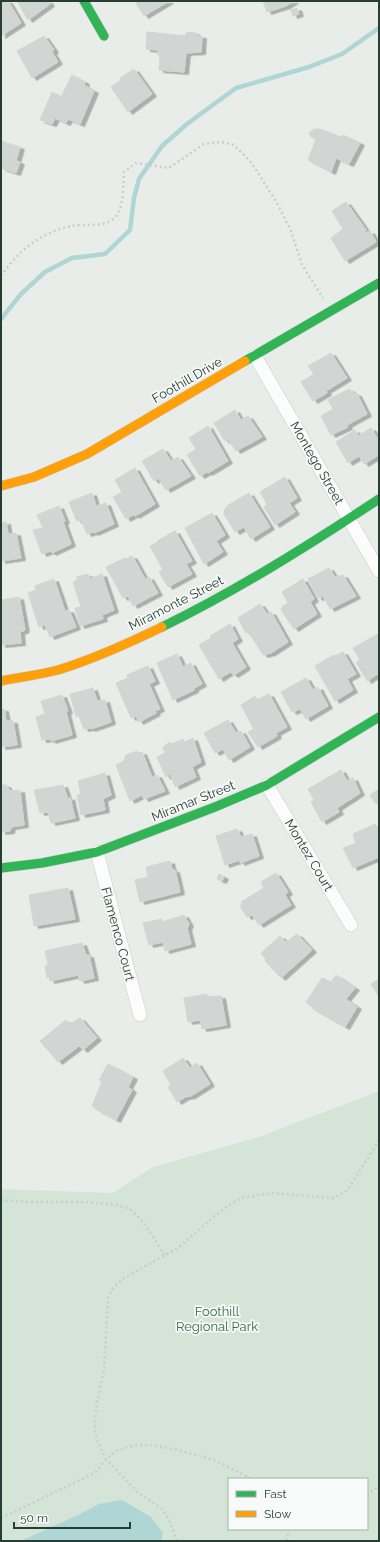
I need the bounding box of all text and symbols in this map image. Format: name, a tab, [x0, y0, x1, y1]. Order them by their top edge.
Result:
street label: Foothill Drive	[149, 354, 225, 406]
street label: Montego Street	[287, 419, 347, 508]
street label: Miramonte Street	[126, 572, 226, 633]
street label: Miramar Street	[149, 777, 237, 825]
street label: Montez Court	[282, 816, 337, 894]
street label: Flamenco Court	[98, 885, 138, 983]
park label: Foothill Regional Park	[176, 1304, 258, 1334]
legend	[228, 1478, 368, 1530]
text: Fast	[264, 1487, 287, 1501]
scale bar	[14, 1504, 130, 1530]
text: Slow	[264, 1507, 291, 1521]
text: 50 m	[20, 1511, 48, 1525]

